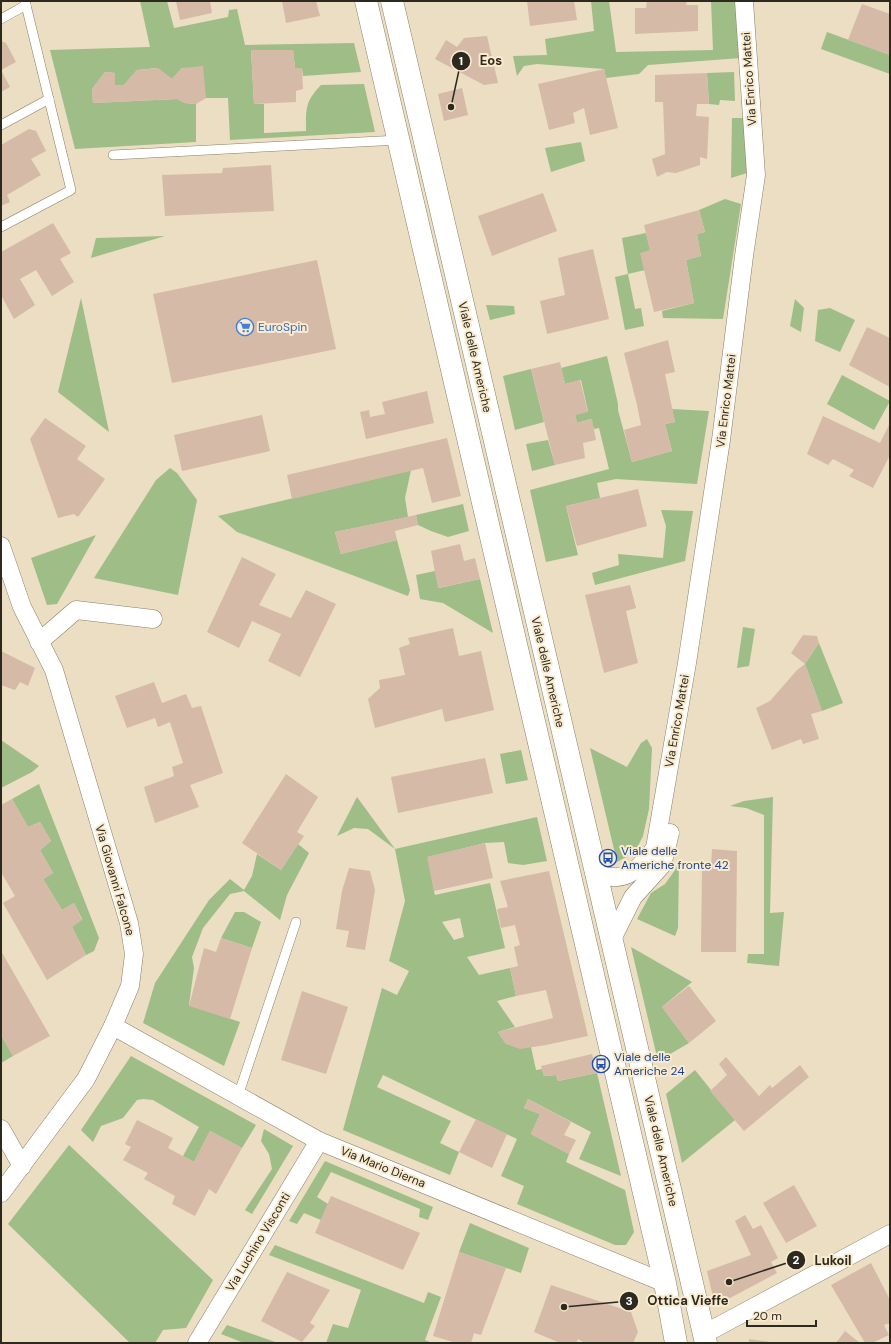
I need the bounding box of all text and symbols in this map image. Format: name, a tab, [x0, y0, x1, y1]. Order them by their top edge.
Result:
street label: Via Enrico Mattei	[738, 31, 760, 127]
callout: Eos	[451, 48, 510, 73]
text: Eos	[480, 52, 502, 69]
text: 1	[459, 53, 463, 69]
street label: Viale delle Americhe	[454, 300, 496, 414]
supermarket icon: EuroSpin	[235, 317, 255, 337]
place label: EuroSpin	[258, 319, 307, 335]
street label: Via Enrico Mattei	[712, 353, 740, 449]
street label: Viale delle Americhe	[527, 615, 569, 729]
street label: Via Enrico Mattei	[661, 673, 693, 769]
street label: Via Giovanni Falcone	[91, 823, 139, 938]
place label: Viale delle Americhe fronte 42	[621, 843, 729, 873]
bus stop icon: Viale delle Americhe fronte 42	[598, 848, 618, 868]
place label: Viale delle Americhe 24	[614, 1049, 685, 1079]
bus stop icon: Viale delle Americhe 24	[591, 1054, 611, 1074]
street label: Viale delle Americhe	[640, 1094, 682, 1208]
street label: Via Mario Dierna	[338, 1143, 428, 1191]
street label: Via Luchino Visconti	[222, 1189, 294, 1295]
callout: Lukoil	[786, 1248, 859, 1273]
text: 2	[793, 1252, 800, 1268]
text: Lukoil	[814, 1252, 852, 1269]
callout: Ottica Vieffe	[619, 1288, 737, 1313]
text: Ottica Vieffe	[647, 1292, 729, 1309]
text: 3	[625, 1293, 633, 1309]
scale bar	[747, 1302, 816, 1328]
text: 20 m	[753, 1308, 782, 1324]

